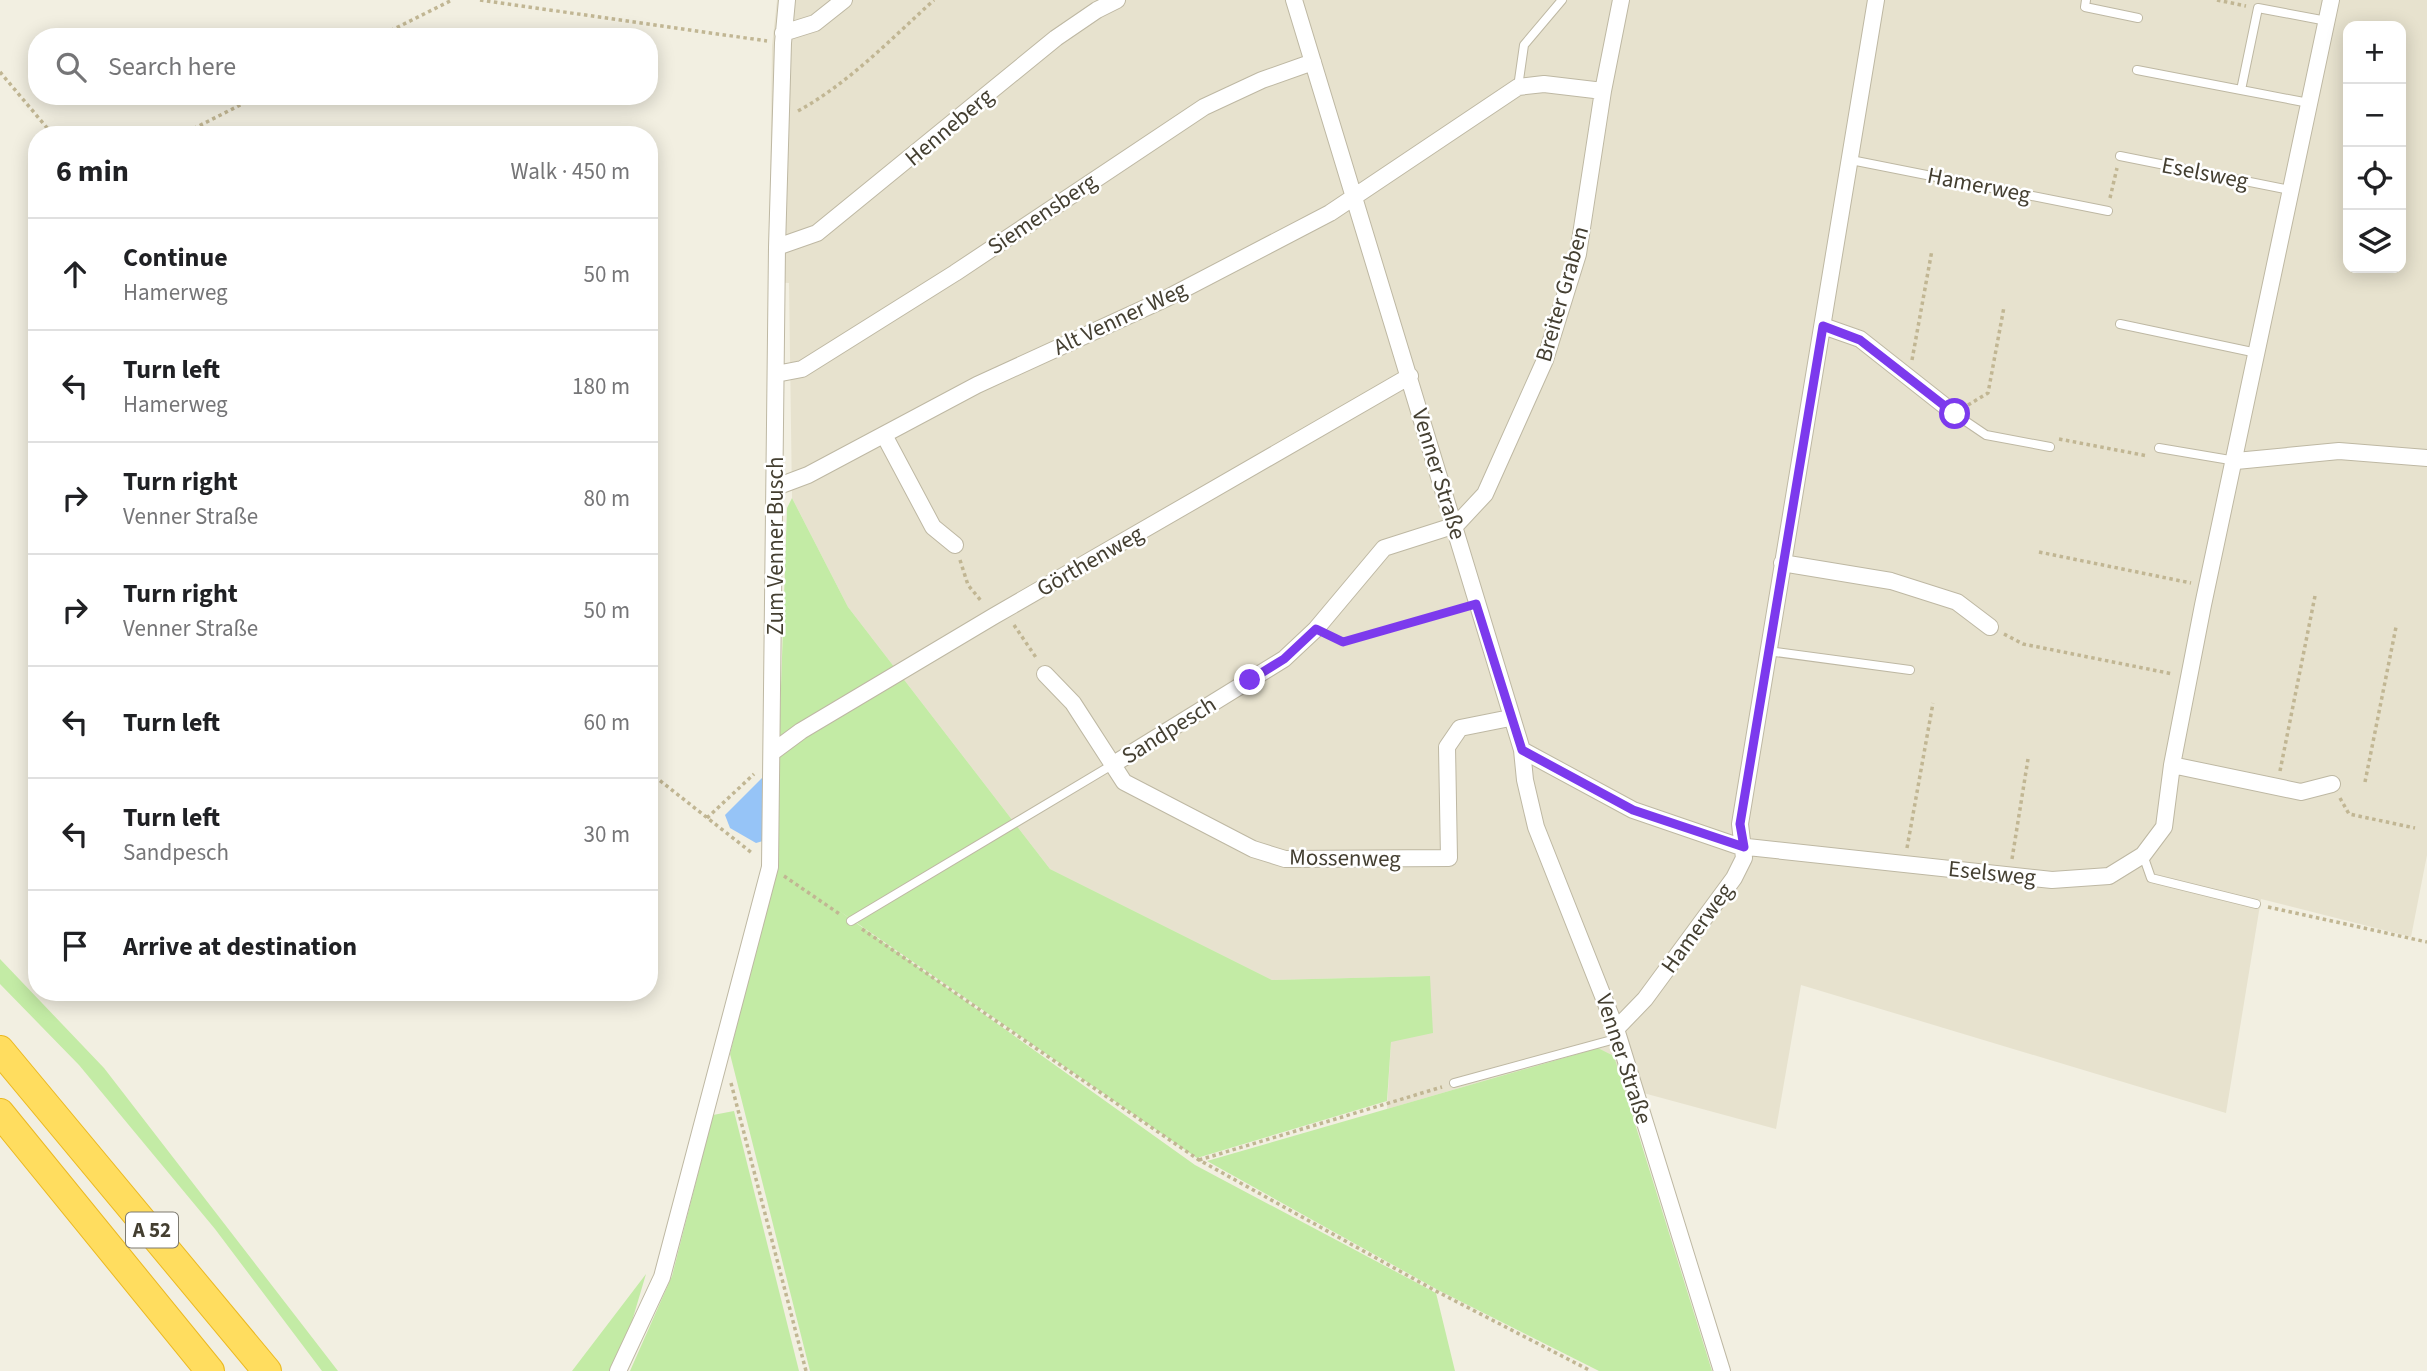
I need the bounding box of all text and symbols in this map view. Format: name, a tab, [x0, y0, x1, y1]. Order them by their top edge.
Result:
map controls	[2343, 21, 2406, 273]
button: +	[2343, 21, 2406, 84]
search box	[28, 28, 658, 105]
icon: search	[52, 48, 90, 86]
text: Search here	[108, 48, 236, 85]
street label: Henneberg	[898, 80, 1001, 174]
button: −	[2343, 84, 2406, 147]
button: locate	[2343, 147, 2406, 210]
street label: Eselsweg	[2159, 148, 2252, 198]
text: 6 min	[56, 150, 129, 193]
text: Walk · 450 m	[511, 155, 630, 188]
street label: Hamerweg	[1924, 159, 2034, 211]
street label: Siemensberg	[981, 165, 1104, 263]
button: layers	[2343, 210, 2406, 273]
street label: Breiter Graben	[1527, 222, 1597, 366]
text: Continue	[123, 239, 228, 276]
icon: ahead	[56, 255, 94, 293]
text: 50 m	[583, 258, 630, 291]
street label: Alt Venner Weg	[1048, 273, 1192, 363]
text: Hamerweg	[123, 276, 228, 309]
text: Turn left	[123, 351, 220, 388]
icon: left	[56, 367, 94, 405]
text: 180 m	[572, 370, 630, 403]
text: Hamerweg	[123, 388, 228, 421]
route start	[1939, 398, 1970, 429]
street label: Venner Straße	[1403, 404, 1475, 544]
street label: Zum Venner Busch	[759, 457, 792, 635]
text: Turn right	[123, 463, 238, 500]
icon: right	[56, 479, 94, 517]
text: 80 m	[583, 482, 630, 515]
text: Venner Straße	[123, 500, 258, 533]
street label: Görthenweg	[1031, 517, 1150, 605]
text: Turn right	[123, 575, 238, 612]
icon: right	[56, 591, 94, 629]
text: 50 m	[583, 594, 630, 627]
text: Venner Straße	[123, 612, 258, 645]
route end	[1234, 664, 1265, 695]
street label: Sandpesch	[1115, 688, 1223, 772]
icon: left	[56, 703, 94, 741]
text: Turn left	[123, 704, 220, 741]
text: 60 m	[583, 706, 630, 739]
text: Turn left	[123, 799, 220, 836]
icon: left	[56, 815, 94, 853]
text: 30 m	[583, 818, 630, 851]
text: Sandpesch	[123, 836, 229, 869]
street label: Mossenweg	[1289, 841, 1401, 875]
street label: Eselsweg	[1947, 852, 2038, 894]
street label: Hamerweg	[1653, 876, 1741, 980]
icon: arrive	[56, 927, 94, 965]
text: Arrive at destination	[123, 928, 357, 965]
street label: Venner Straße	[1587, 990, 1661, 1128]
road number: A 52	[126, 1212, 178, 1248]

